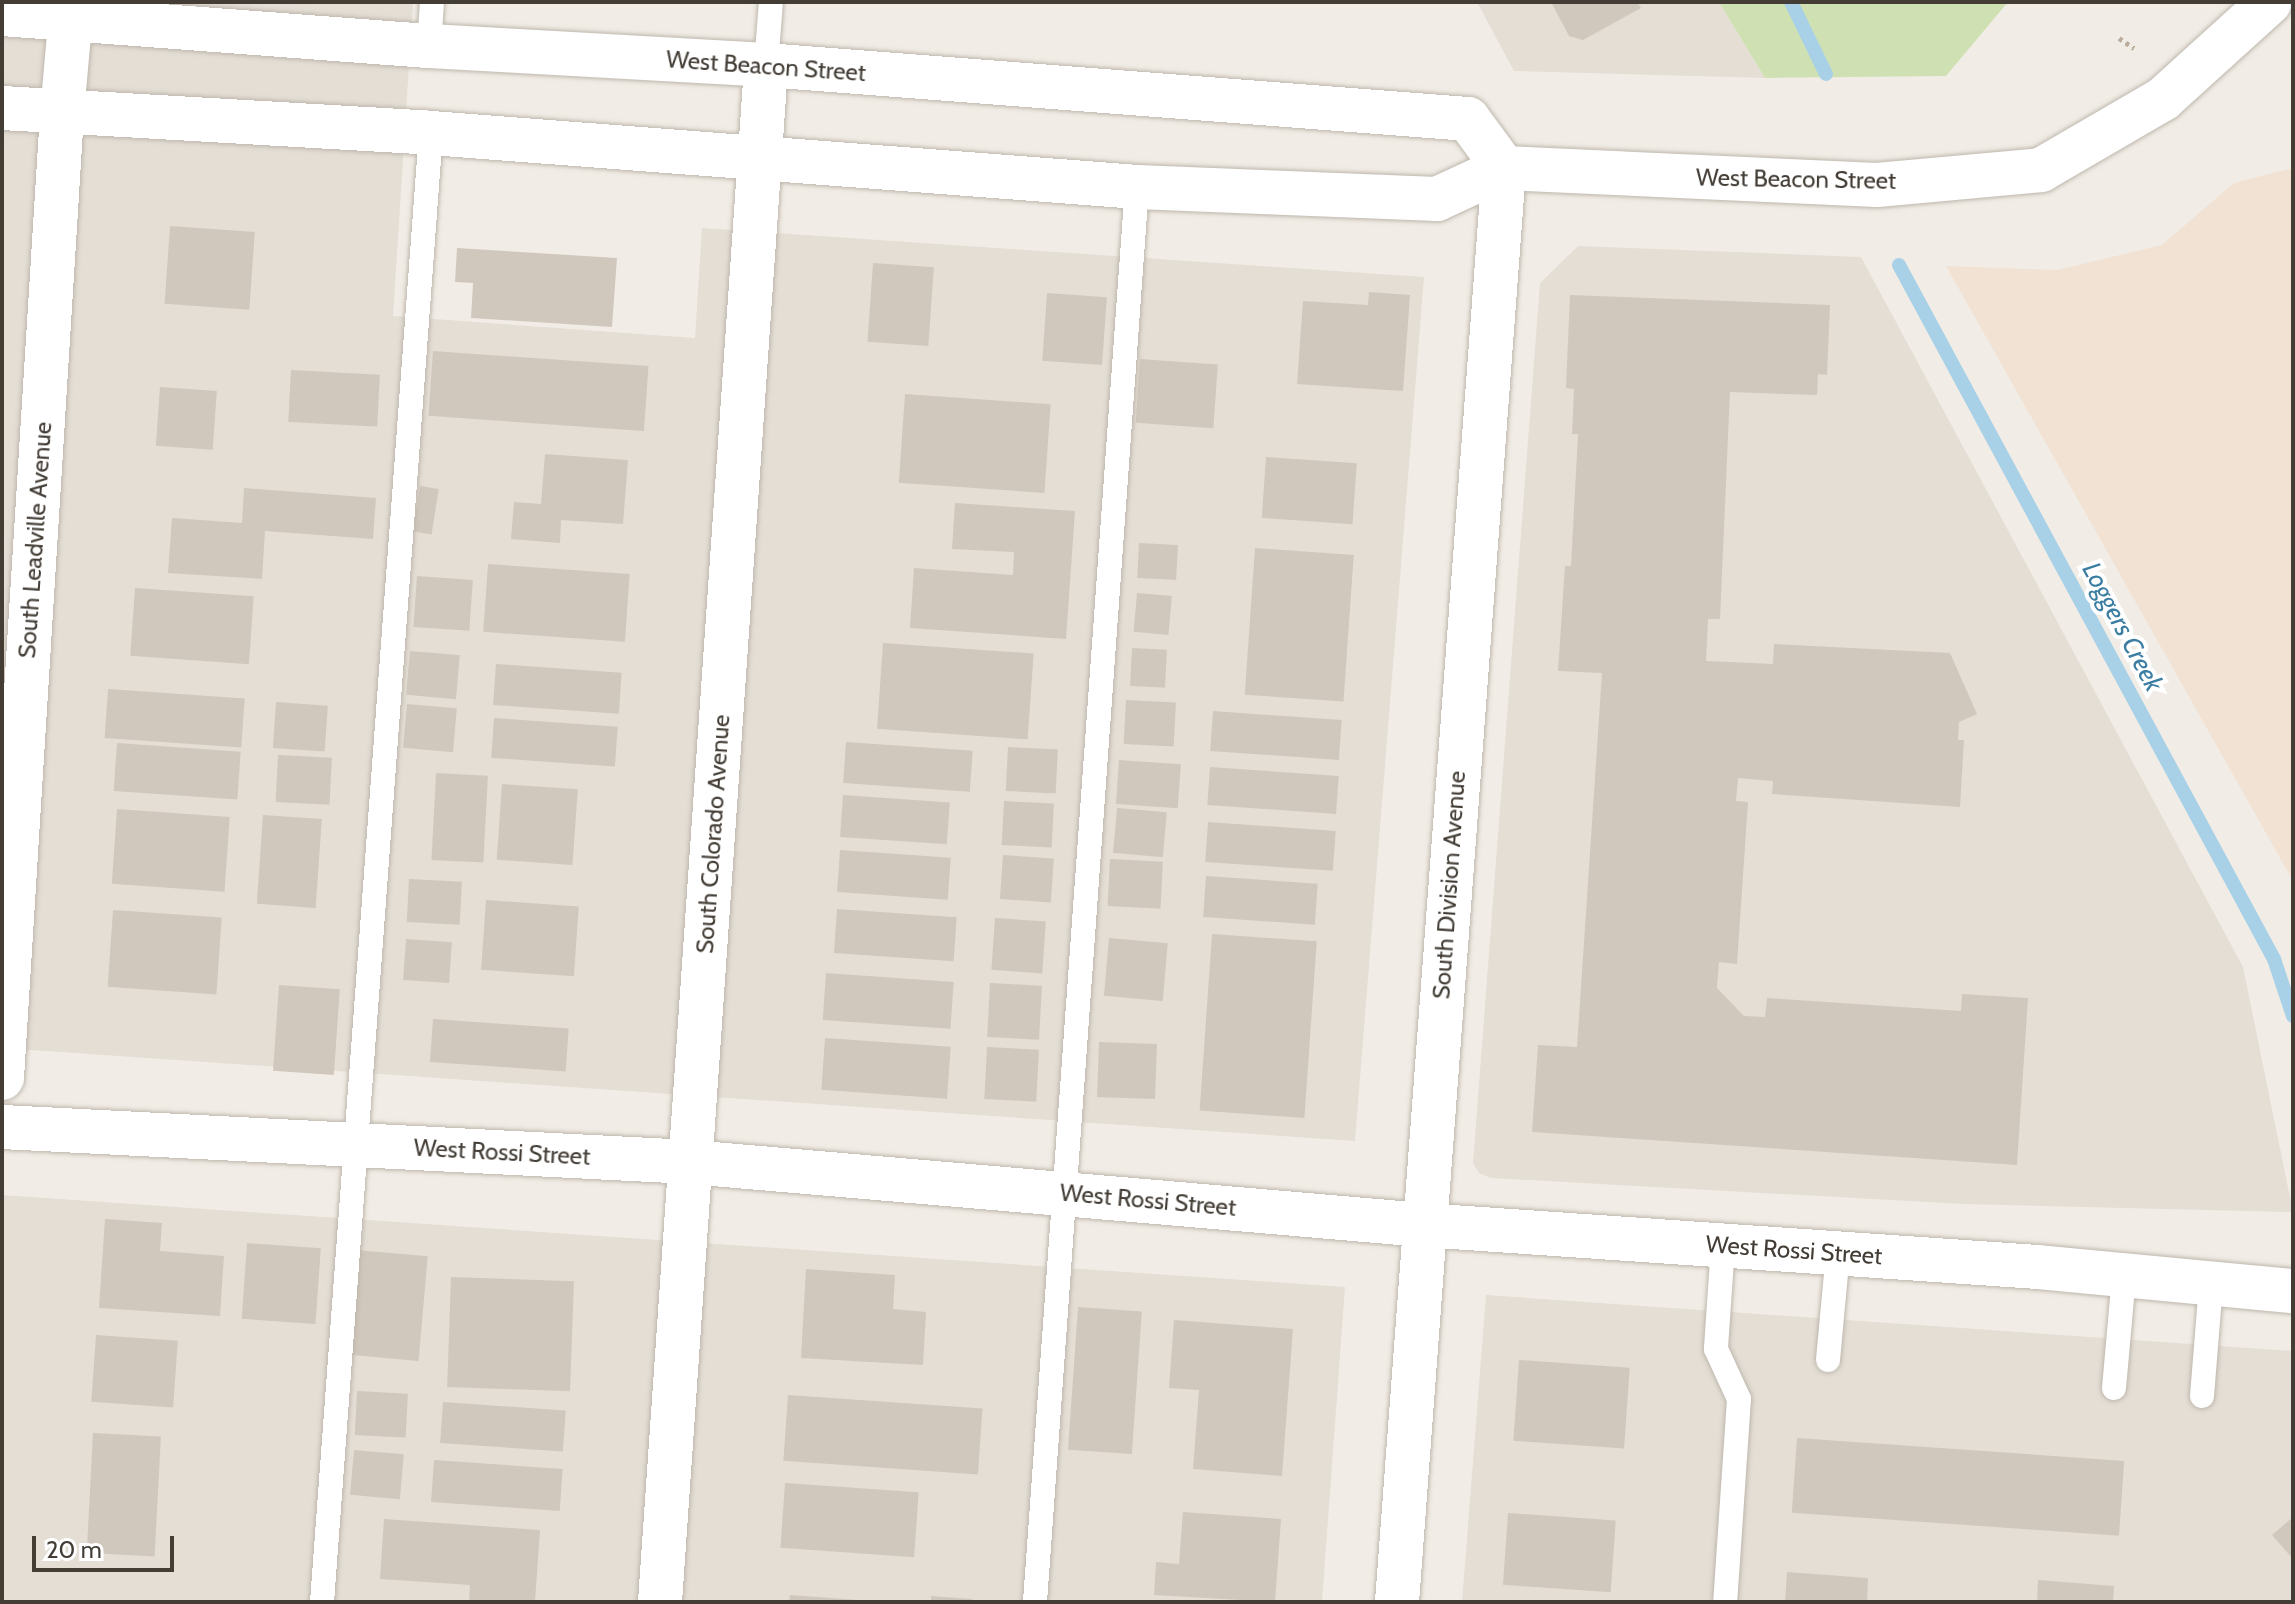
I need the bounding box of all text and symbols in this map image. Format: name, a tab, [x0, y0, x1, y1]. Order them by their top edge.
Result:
street label: West Beacon Street	[665, 45, 867, 87]
street label: West Beacon Street	[1696, 163, 1896, 195]
street label: South Leadville Avenue	[12, 421, 58, 659]
water label: Loggers Creek	[2075, 557, 2169, 697]
street label: South Colorado Avenue	[690, 713, 736, 955]
street label: South Division Avenue	[1427, 770, 1471, 1000]
street label: West Rossi Street	[413, 1133, 591, 1171]
street label: West Rossi Street	[1059, 1178, 1237, 1222]
street label: West Rossi Street	[1705, 1229, 1883, 1271]
scale bar	[36, 1520, 178, 1570]
text: 20 m	[46, 1535, 102, 1564]

